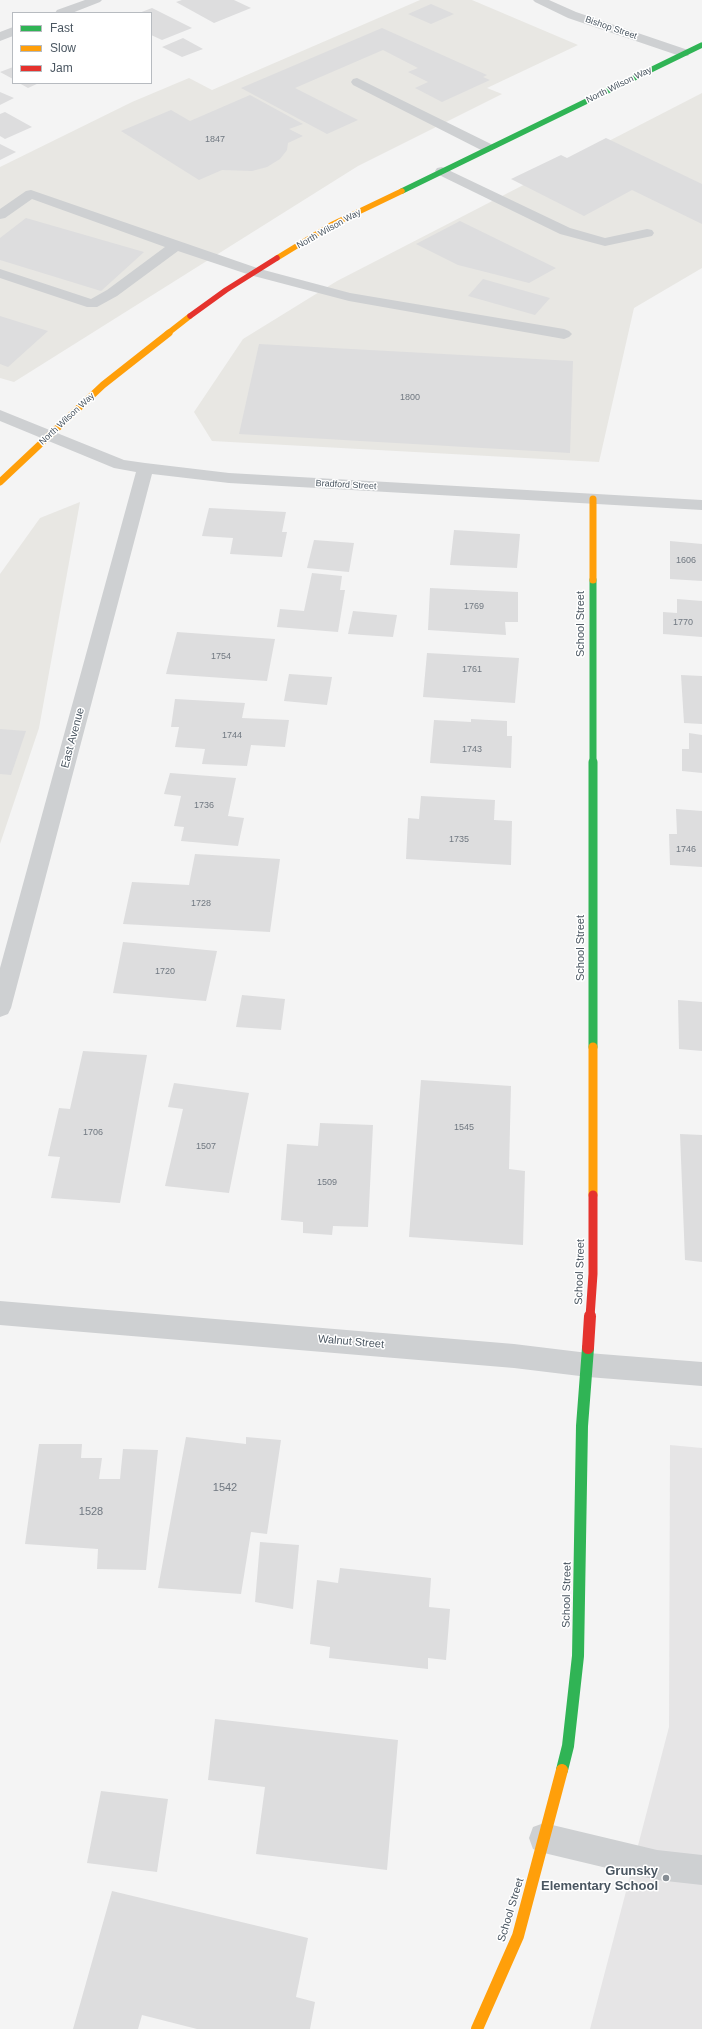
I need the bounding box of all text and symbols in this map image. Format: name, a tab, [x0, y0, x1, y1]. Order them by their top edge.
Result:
legend	[12, 12, 152, 84]
street label: Bishop Street	[584, 14, 638, 42]
text: Fast	[50, 21, 73, 35]
text: Slow	[50, 41, 76, 55]
text: Jam	[50, 61, 73, 75]
street label: North Wilson Way	[584, 64, 654, 106]
house number: 1847	[205, 135, 225, 145]
street label: North Wilson Way	[295, 207, 363, 251]
street label: North Wilson Way	[37, 391, 97, 447]
house number: 1800	[400, 393, 420, 403]
street label: Bradford Street	[315, 478, 377, 492]
house number: 1606	[676, 556, 696, 566]
street label: School Street	[574, 591, 588, 657]
house number: 1769	[464, 602, 484, 612]
house number: 1770	[673, 618, 693, 628]
house number: 1754	[211, 652, 231, 662]
house number: 1761	[462, 665, 482, 675]
street label: East Avenue	[59, 706, 87, 770]
house number: 1744	[222, 731, 242, 741]
house number: 1743	[462, 745, 482, 755]
house number: 1736	[194, 801, 214, 811]
house number: 1735	[449, 835, 469, 845]
house number: 1746	[676, 845, 696, 855]
house number: 1728	[191, 899, 211, 909]
street label: School Street	[574, 915, 588, 981]
house number: 1720	[155, 967, 175, 977]
house number: 1545	[454, 1123, 474, 1133]
house number: 1706	[83, 1128, 103, 1138]
house number: 1507	[196, 1142, 216, 1152]
house number: 1509	[317, 1178, 337, 1188]
street label: School Street	[572, 1239, 588, 1305]
street label: Walnut Street	[317, 1333, 385, 1351]
house number: 1542	[213, 1481, 237, 1495]
house number: 1528	[79, 1505, 103, 1519]
street label: School Street	[560, 1562, 574, 1628]
place label: Grunsky Elementary School	[541, 1863, 658, 1894]
marker: Grunsky Elementary School	[661, 1873, 671, 1883]
street label: School Street	[495, 1876, 527, 1944]

